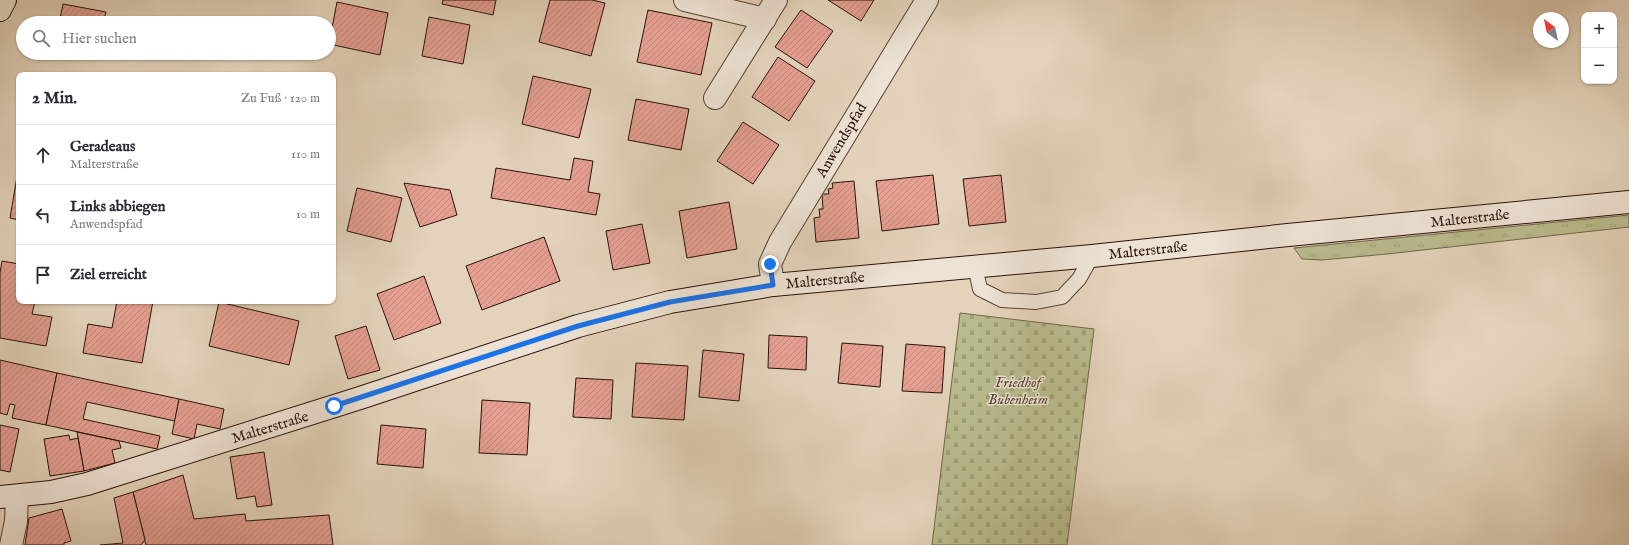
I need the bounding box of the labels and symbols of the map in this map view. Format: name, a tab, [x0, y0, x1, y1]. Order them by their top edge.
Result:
north arrow	[1533, 12, 1569, 48]
street label: Anwendspfad	[811, 99, 872, 182]
street label: Malterstraße	[1430, 205, 1511, 232]
street label: Malterstraße	[1108, 237, 1189, 264]
route end	[761, 255, 779, 273]
street label: Malterstraße	[785, 268, 865, 293]
park label: Friedhof Bubenheim	[988, 373, 1048, 409]
route start	[325, 397, 343, 415]
street label: Malterstraße	[229, 407, 311, 448]

